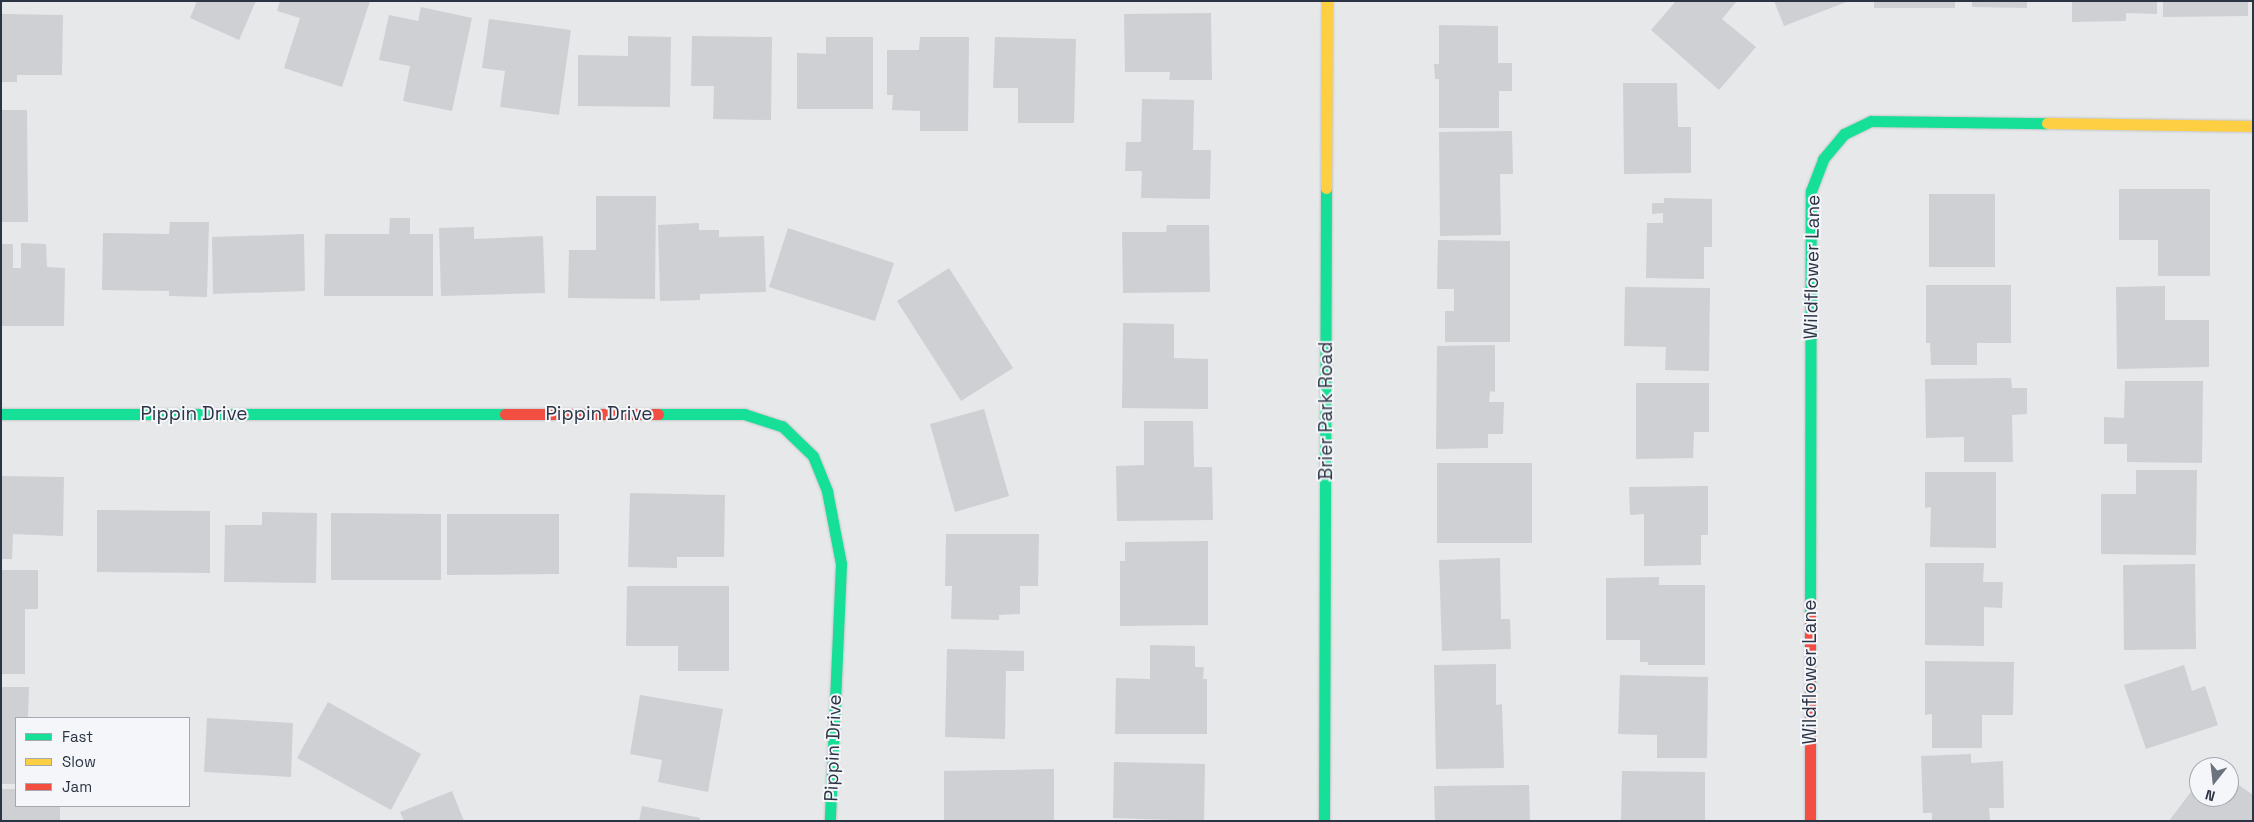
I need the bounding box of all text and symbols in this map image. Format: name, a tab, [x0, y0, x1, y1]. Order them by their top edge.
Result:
street label: Wildflower Lane	[1799, 194, 1825, 340]
street label: Brier Park Road	[1315, 342, 1337, 480]
street label: Pippin Drive	[140, 403, 248, 425]
street label: Pippin Drive	[545, 403, 653, 425]
street label: Wildflower Lane	[1799, 600, 1821, 744]
street label: Pippin Drive	[820, 694, 846, 802]
legend	[15, 717, 190, 807]
text: Fast	[62, 727, 93, 746]
text: Slow	[62, 752, 96, 771]
north arrow	[2189, 757, 2239, 807]
text: Jam	[62, 777, 92, 796]
text: N	[2203, 786, 2217, 805]

